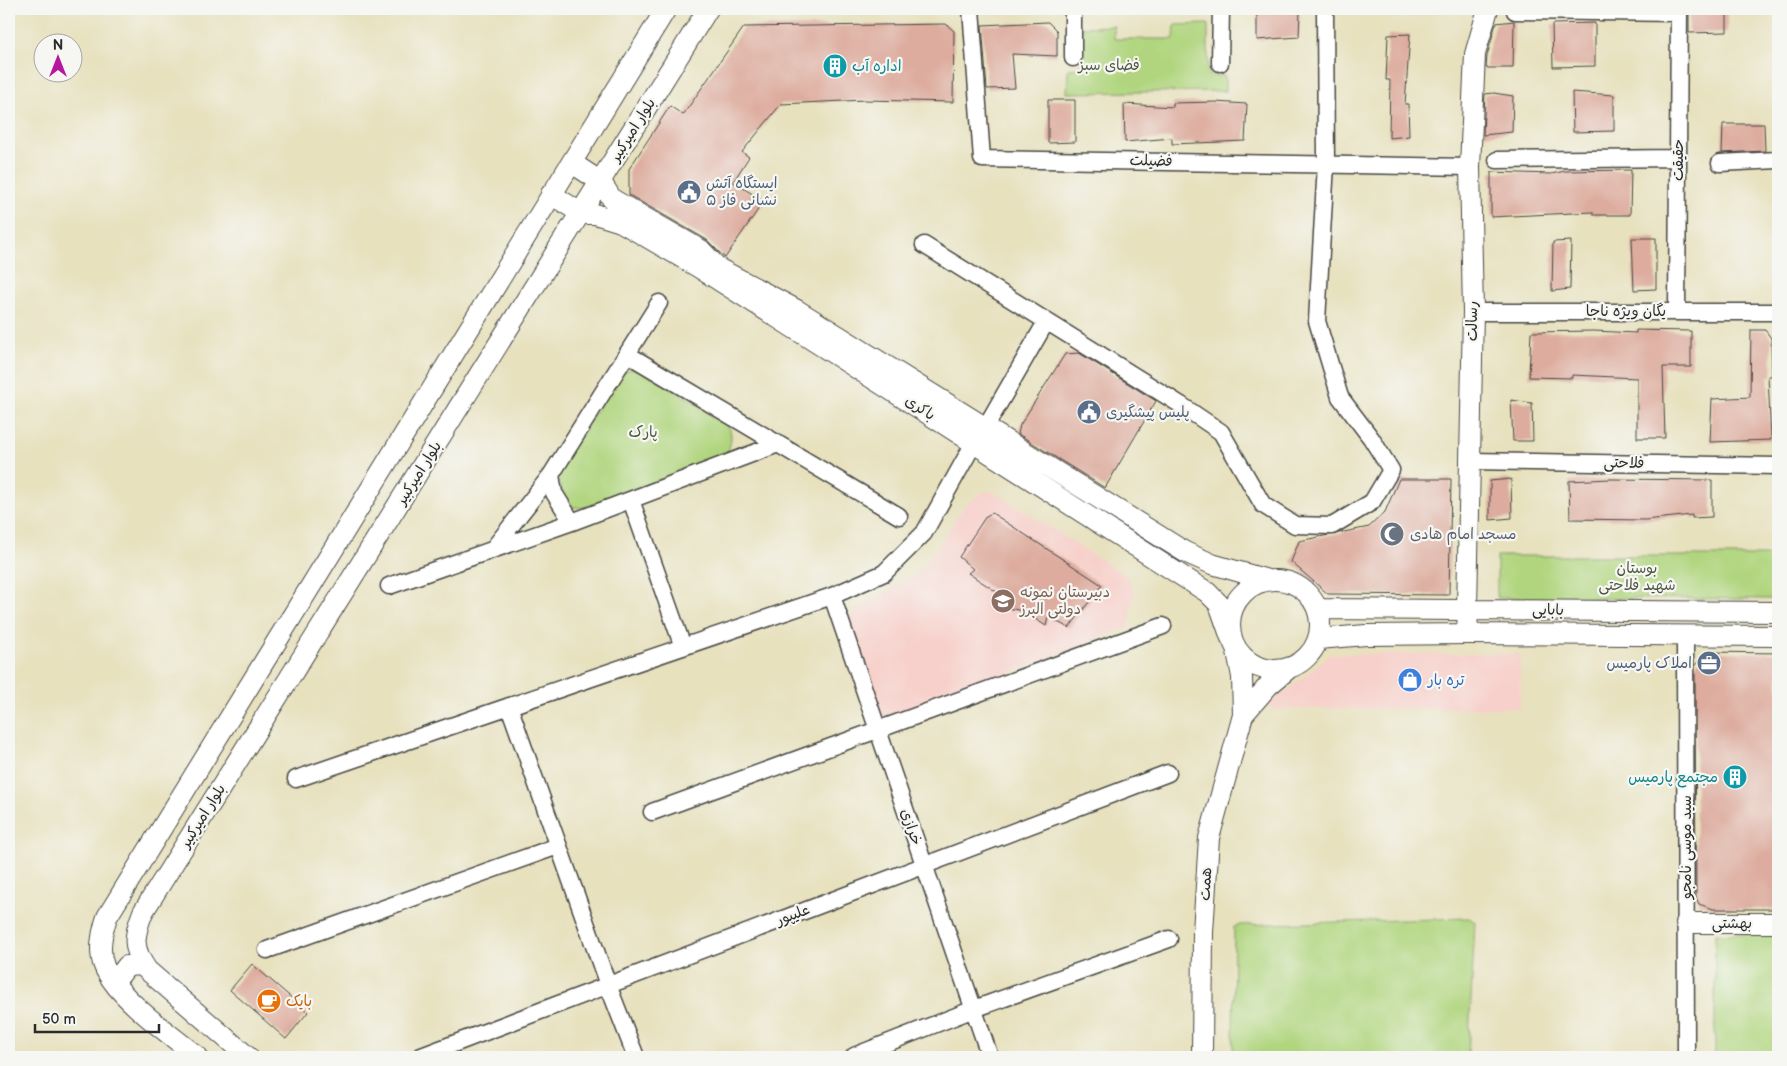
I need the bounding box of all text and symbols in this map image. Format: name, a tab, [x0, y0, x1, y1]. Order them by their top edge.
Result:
north arrow	[32, 32, 82, 82]
text: N	[53, 37, 63, 54]
building icon: اداره آب	[822, 53, 848, 79]
park label: فضای سبز	[1076, 56, 1140, 75]
place label: اداره آب	[852, 57, 901, 76]
street label: بلوار امیرکبیر	[605, 95, 660, 167]
street label: حقیقت	[1669, 139, 1688, 181]
street label: فضیلت	[1129, 151, 1173, 171]
place label: ایستگاه آتش نشانی فاز ۵	[706, 174, 777, 210]
public building icon: ایستگاه آتش نشانی فاز ۵	[676, 179, 702, 205]
street label: رسالت	[1463, 301, 1482, 341]
street label: یگان ویژه ناجا	[1586, 302, 1666, 321]
street label: باکری	[901, 391, 939, 425]
public building icon: پلیس پیشگیری	[1076, 399, 1102, 425]
place label: پلیس پیشگیری	[1106, 403, 1190, 422]
park label: پارک	[628, 423, 658, 442]
street label: بلوار امیرکبیر	[391, 438, 446, 510]
street label: فلاحتی	[1603, 453, 1645, 473]
mosque icon: مسجد امام هادی	[1379, 521, 1405, 547]
place label: مسجد امام هادی	[1410, 525, 1516, 545]
park label: بوستان شهید فلاحتی	[1598, 559, 1676, 595]
place label: دبیرستان نمونه دولتی البرز	[1019, 583, 1110, 619]
school or university icon: دبیرستان نمونه دولتی البرز	[990, 588, 1016, 614]
street label: بابایی	[1532, 600, 1564, 620]
office icon: املاک پارمیس	[1696, 650, 1722, 676]
place label: املاک پارمیس	[1607, 654, 1692, 673]
shop icon: تره بار	[1397, 667, 1423, 693]
place label: تره بار	[1427, 671, 1465, 690]
building icon: مجتمع پارمیس	[1722, 764, 1748, 790]
place label: مجتمع پارمیس	[1628, 768, 1718, 788]
street label: بلوار امیرکبیر	[175, 781, 230, 853]
street label: سید موسی نامجو	[1677, 795, 1696, 900]
street label: خرازی	[896, 806, 926, 848]
street label: همت	[1196, 867, 1216, 901]
street label: علیپور	[773, 900, 813, 930]
street label: بهشتی	[1712, 914, 1752, 933]
cafe icon: بایک	[256, 988, 282, 1014]
place label: بایک	[286, 992, 312, 1011]
scale bar	[35, 1001, 159, 1033]
text: 50 m	[42, 1010, 76, 1029]

